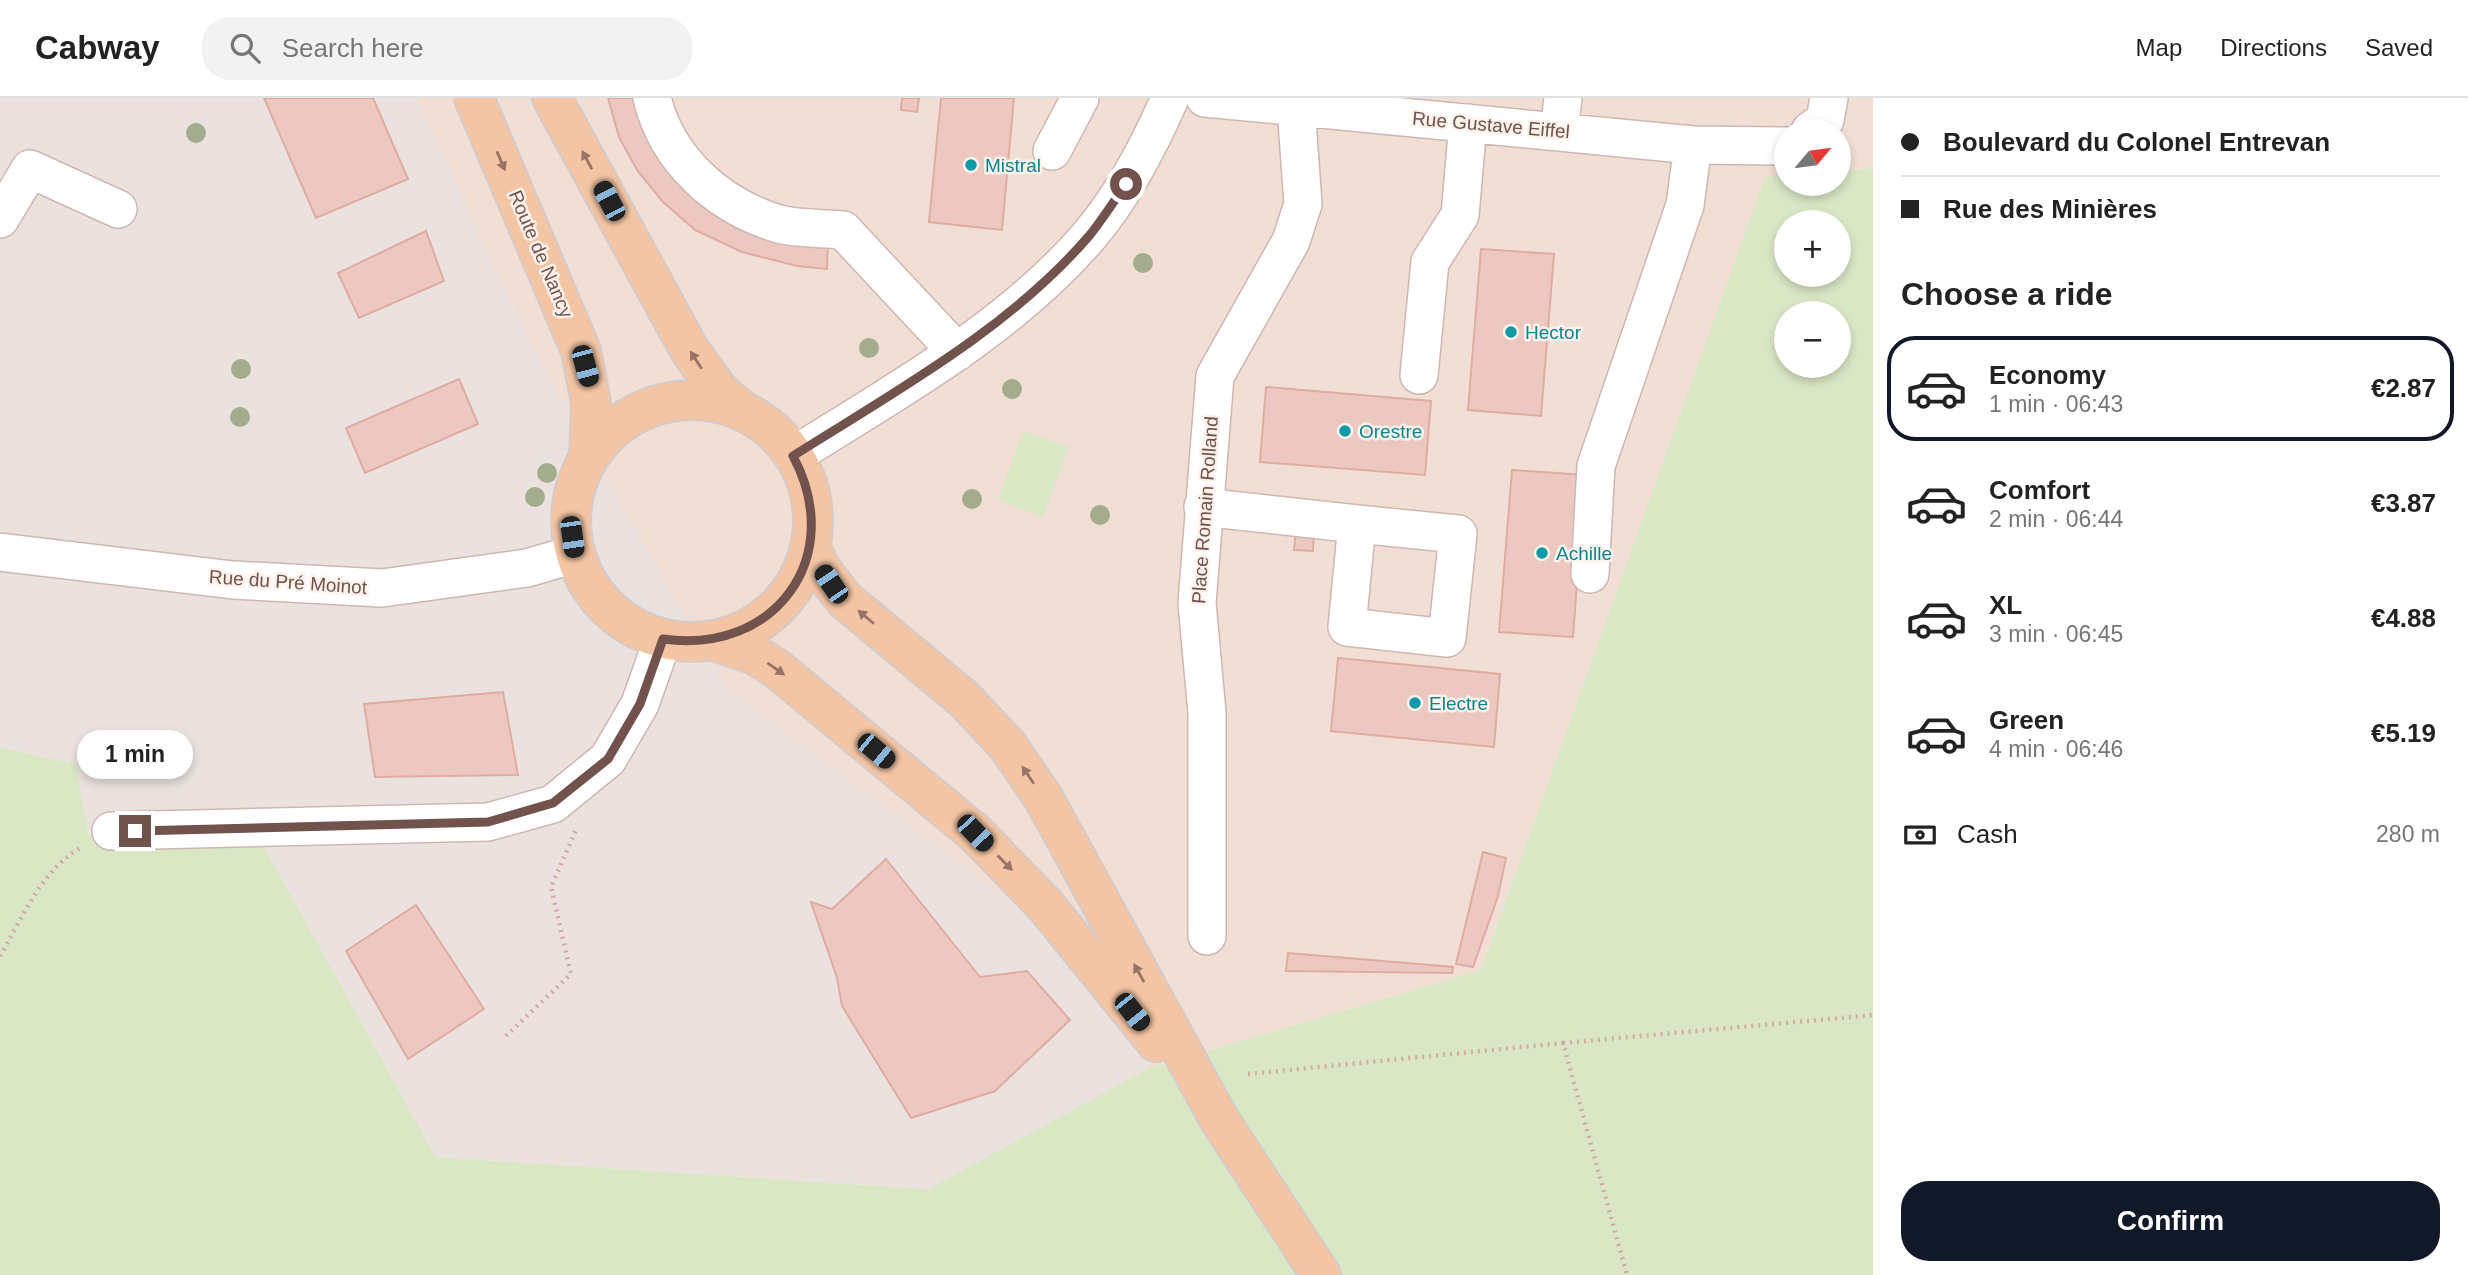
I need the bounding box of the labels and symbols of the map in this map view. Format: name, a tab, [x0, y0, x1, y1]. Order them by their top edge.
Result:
street label: Rue Gustave Eiffel	[1411, 108, 1571, 142]
north arrow	[1774, 119, 1852, 196]
one-way arrow	[496, 150, 507, 171]
one-way arrow	[581, 150, 593, 170]
place label: Mistral	[985, 155, 1041, 176]
marker: Mistral	[963, 157, 979, 173]
route start	[1110, 168, 1142, 200]
car	[590, 178, 629, 224]
street label: Route de Nancy	[505, 187, 577, 321]
place label: Hector	[1525, 322, 1582, 343]
marker: Hector	[1503, 324, 1519, 340]
car	[570, 343, 601, 389]
one-way arrow	[689, 351, 703, 369]
street label: Place Romain Rolland	[1188, 415, 1222, 605]
place label: Orestre	[1359, 421, 1422, 442]
marker: Orestre	[1337, 423, 1353, 439]
car	[559, 515, 586, 559]
place label: Achille	[1556, 543, 1612, 564]
marker: Achille	[1534, 545, 1550, 561]
car	[811, 561, 852, 607]
street label: Rue du Pré Moinot	[208, 566, 368, 598]
one-way arrow	[857, 610, 874, 625]
one-way arrow	[767, 662, 785, 676]
place label: Electre	[1429, 693, 1488, 714]
marker: Electre	[1407, 695, 1423, 711]
car	[854, 729, 899, 773]
callout: 1 min	[77, 730, 193, 778]
one-way arrow	[1021, 766, 1035, 784]
car	[953, 811, 998, 855]
route end	[119, 815, 151, 847]
one-way arrow	[996, 855, 1013, 872]
one-way arrow	[1133, 963, 1145, 983]
car	[1111, 989, 1154, 1035]

